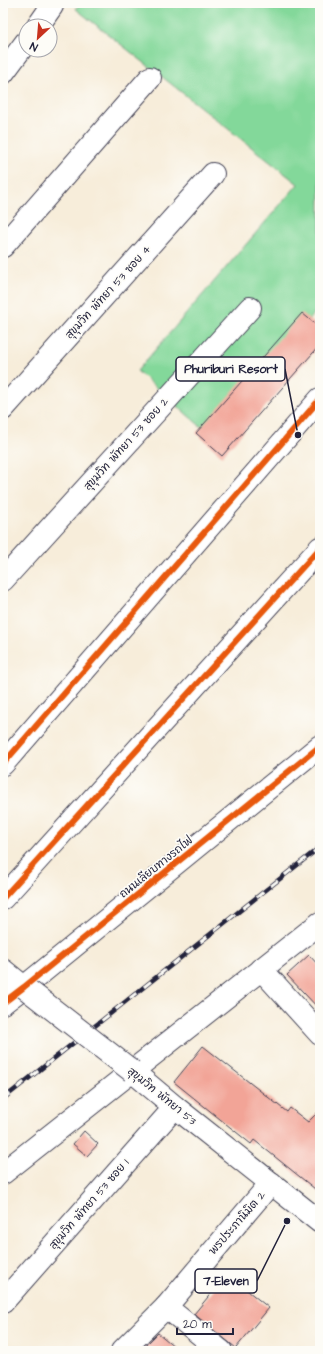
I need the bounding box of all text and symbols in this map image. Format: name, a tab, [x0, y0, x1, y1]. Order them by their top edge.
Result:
north arrow	[18, 18, 58, 58]
text: N	[27, 38, 40, 55]
street label: สุขุมวิท พัทยา 53 ซอย 4	[62, 242, 155, 343]
callout: Phuriburi Resort	[176, 357, 285, 381]
text: Phuriburi Resort	[184, 361, 278, 378]
street label: สุขุมวิท พัทยา 53 ซอย 2	[80, 394, 173, 494]
street label: ถนนเลียบทางรถไฟ	[115, 832, 196, 901]
street label: สุขุมวิท พัทยา 53	[124, 1064, 200, 1129]
street label: สุขุมวิท พัทยา 53 ซอย 1	[46, 1155, 134, 1253]
street label: พรประภานิมิต 2	[205, 1188, 269, 1258]
callout: 7-Eleven	[195, 1269, 257, 1293]
text: 7-Eleven	[202, 1273, 249, 1290]
scale bar	[177, 1310, 233, 1336]
text: 20 m	[183, 1316, 212, 1333]

